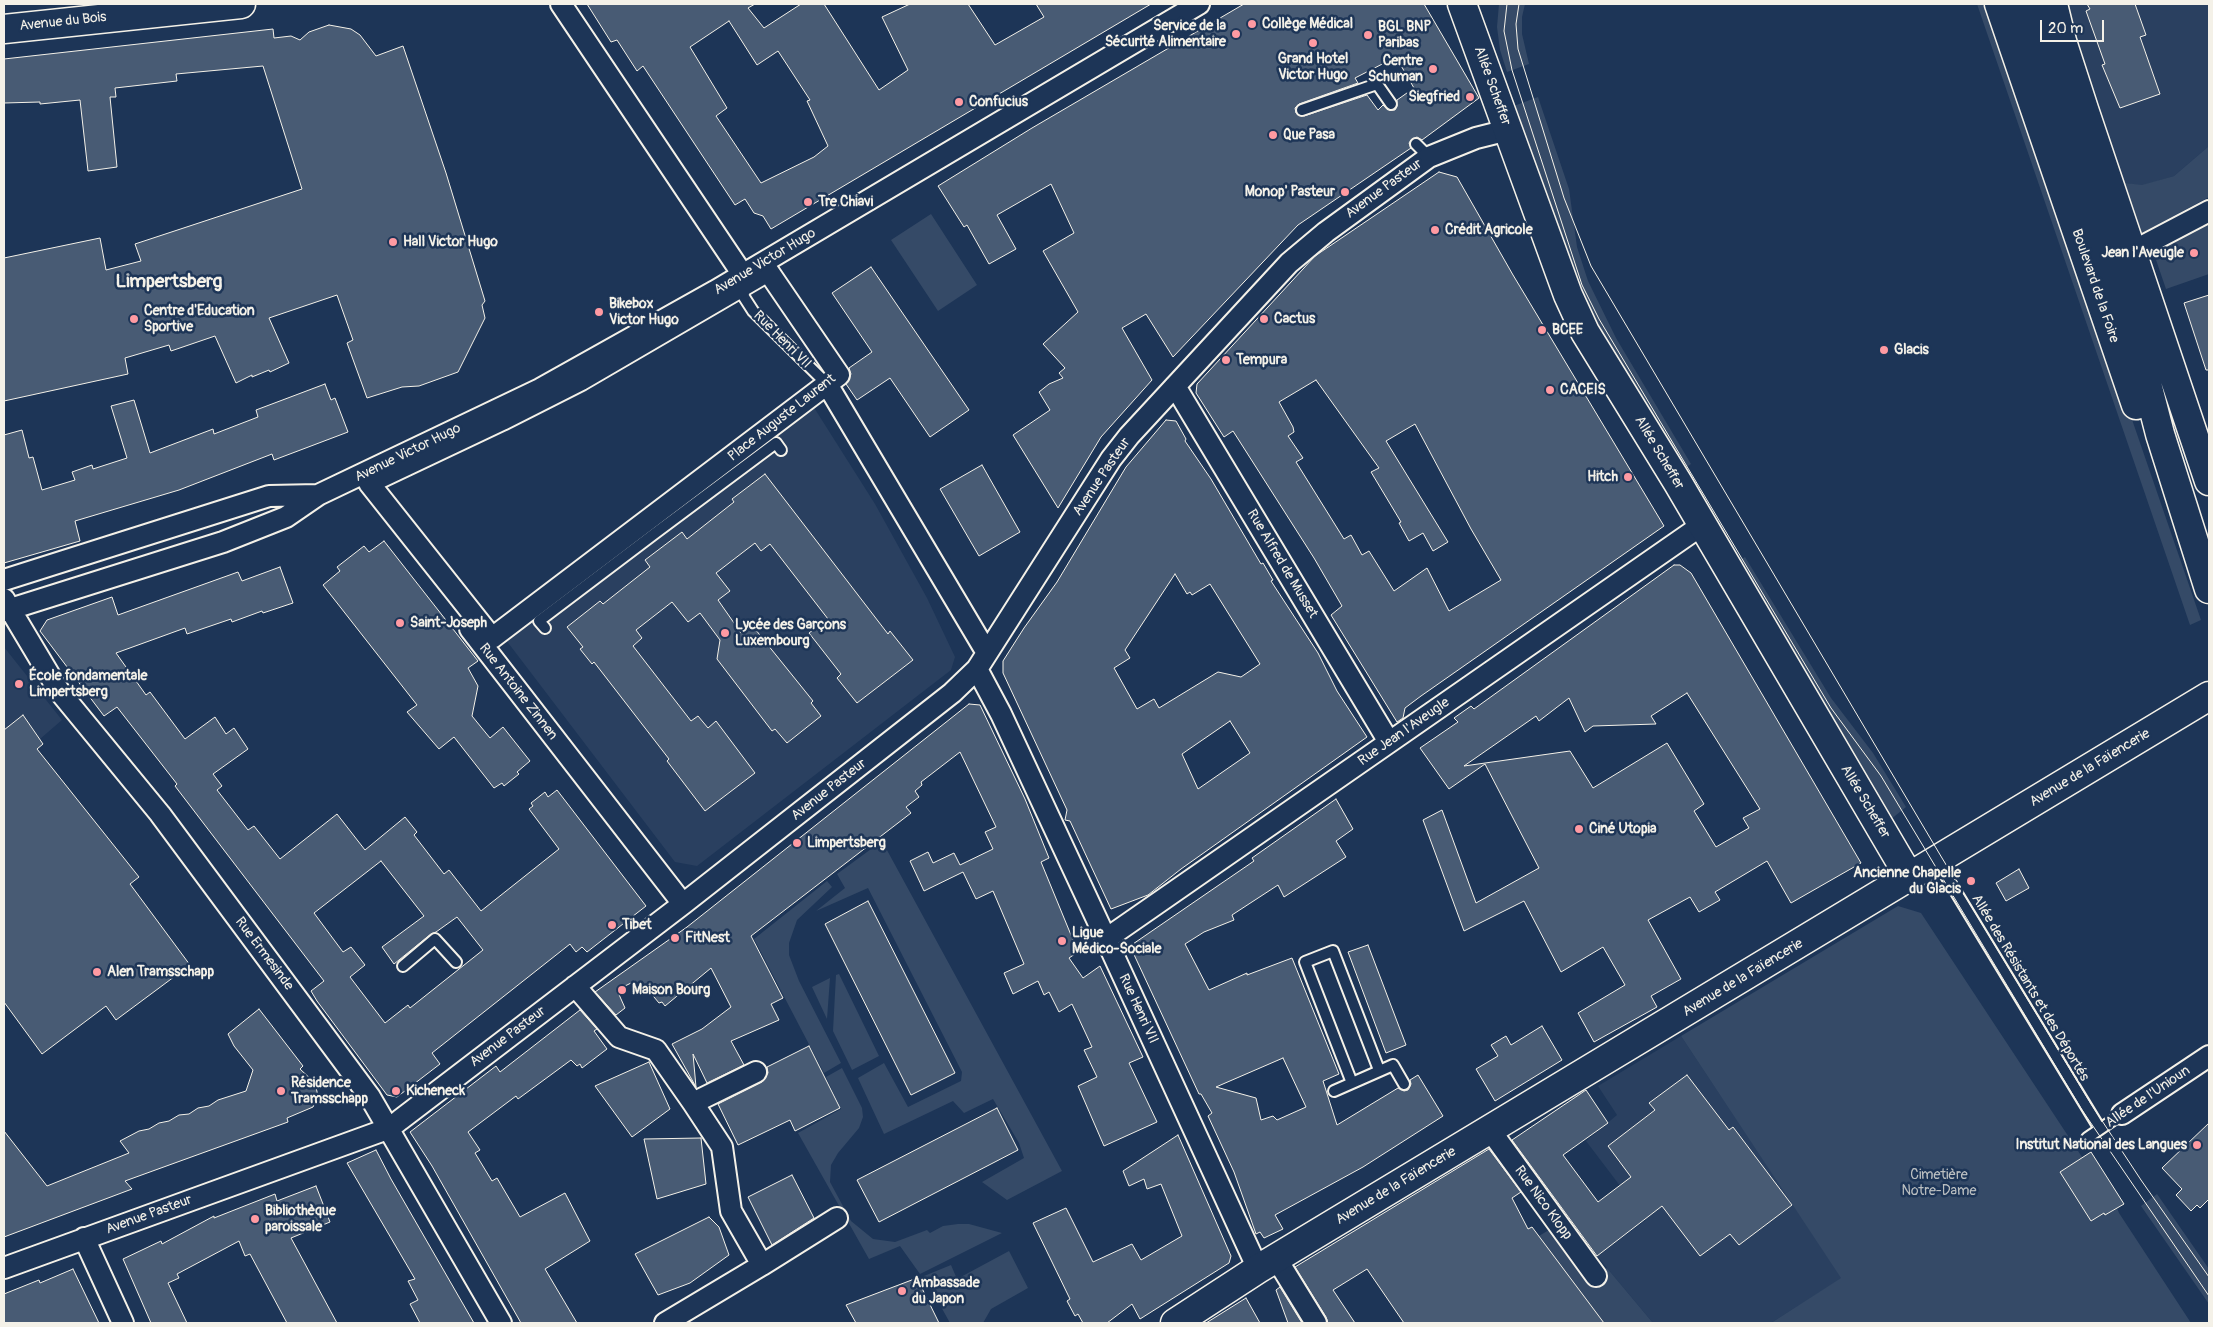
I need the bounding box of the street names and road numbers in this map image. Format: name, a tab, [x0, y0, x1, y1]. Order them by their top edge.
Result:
street label: Avenue du Bois	[19, 9, 107, 35]
street label: Allée Scheffer	[1470, 44, 1514, 128]
street label: Avenue Pasteur	[1342, 156, 1426, 222]
street label: Avenue Victor Hugo	[711, 225, 819, 299]
street label: Boulevard de la Foire	[2068, 227, 2122, 345]
street label: Rue Henri VII	[750, 308, 814, 372]
street label: Place Auguste Laurent	[725, 371, 839, 465]
street label: Allée Scheffer	[1630, 413, 1688, 493]
street label: Avenue Victor Hugo	[352, 420, 464, 486]
street label: Avenue Pasteur	[1070, 435, 1134, 519]
street label: Rue Alfred de Musset	[1243, 507, 1321, 621]
street label: Rue Antoine Zinnen	[475, 640, 561, 744]
street label: Rue Jean l'Aveugle	[1355, 694, 1453, 770]
street label: Avenue de la Faïencerie	[2027, 725, 2153, 811]
street label: Avenue Pasteur	[788, 755, 870, 825]
street label: Allée Scheffer	[1836, 762, 1894, 842]
street label: Allée des Résistants et des Déportés	[1967, 892, 2093, 1084]
street label: Rue Ermesinde	[231, 914, 297, 994]
street label: Avenue de la Faïencerie	[1680, 935, 1806, 1021]
street label: Rue Henri VII	[1115, 972, 1161, 1046]
street label: Avenue Pasteur	[467, 1003, 549, 1071]
street label: Allée de l'Unioun	[2103, 1063, 2193, 1131]
street label: Avenue de la Faïencerie	[1333, 1143, 1459, 1229]
street label: Rue Nico Klopp	[1511, 1163, 1575, 1243]
street label: Avenue Pasteur	[104, 1192, 194, 1238]

